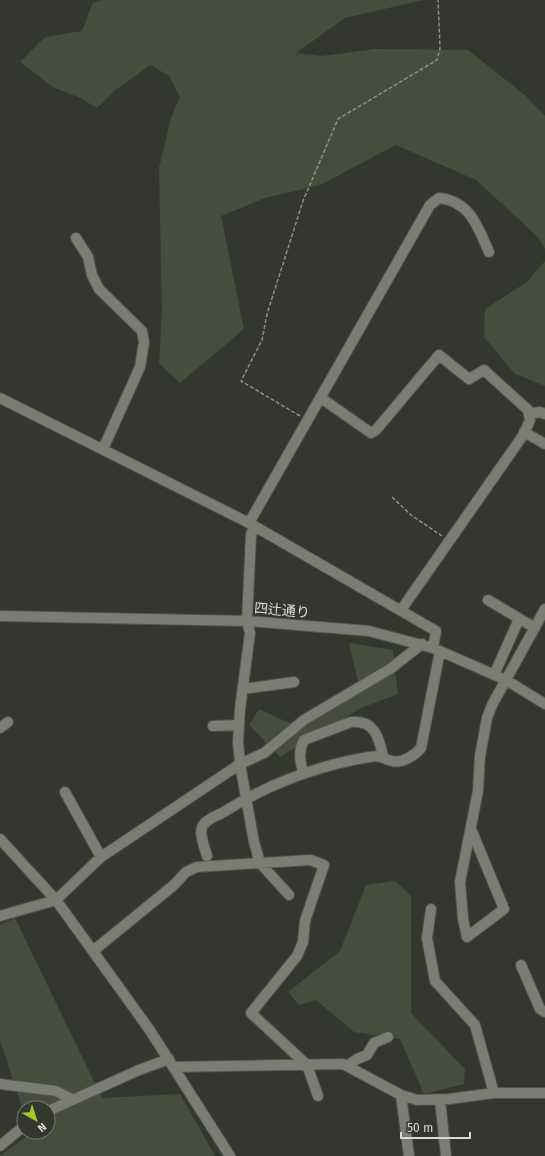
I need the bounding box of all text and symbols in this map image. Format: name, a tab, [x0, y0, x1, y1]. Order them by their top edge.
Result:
street label: 四辻通り	[253, 600, 311, 621]
north arrow	[16, 1100, 56, 1140]
scale bar	[401, 1114, 470, 1140]
text: N	[35, 1120, 49, 1135]
text: 50 m	[407, 1121, 433, 1135]

